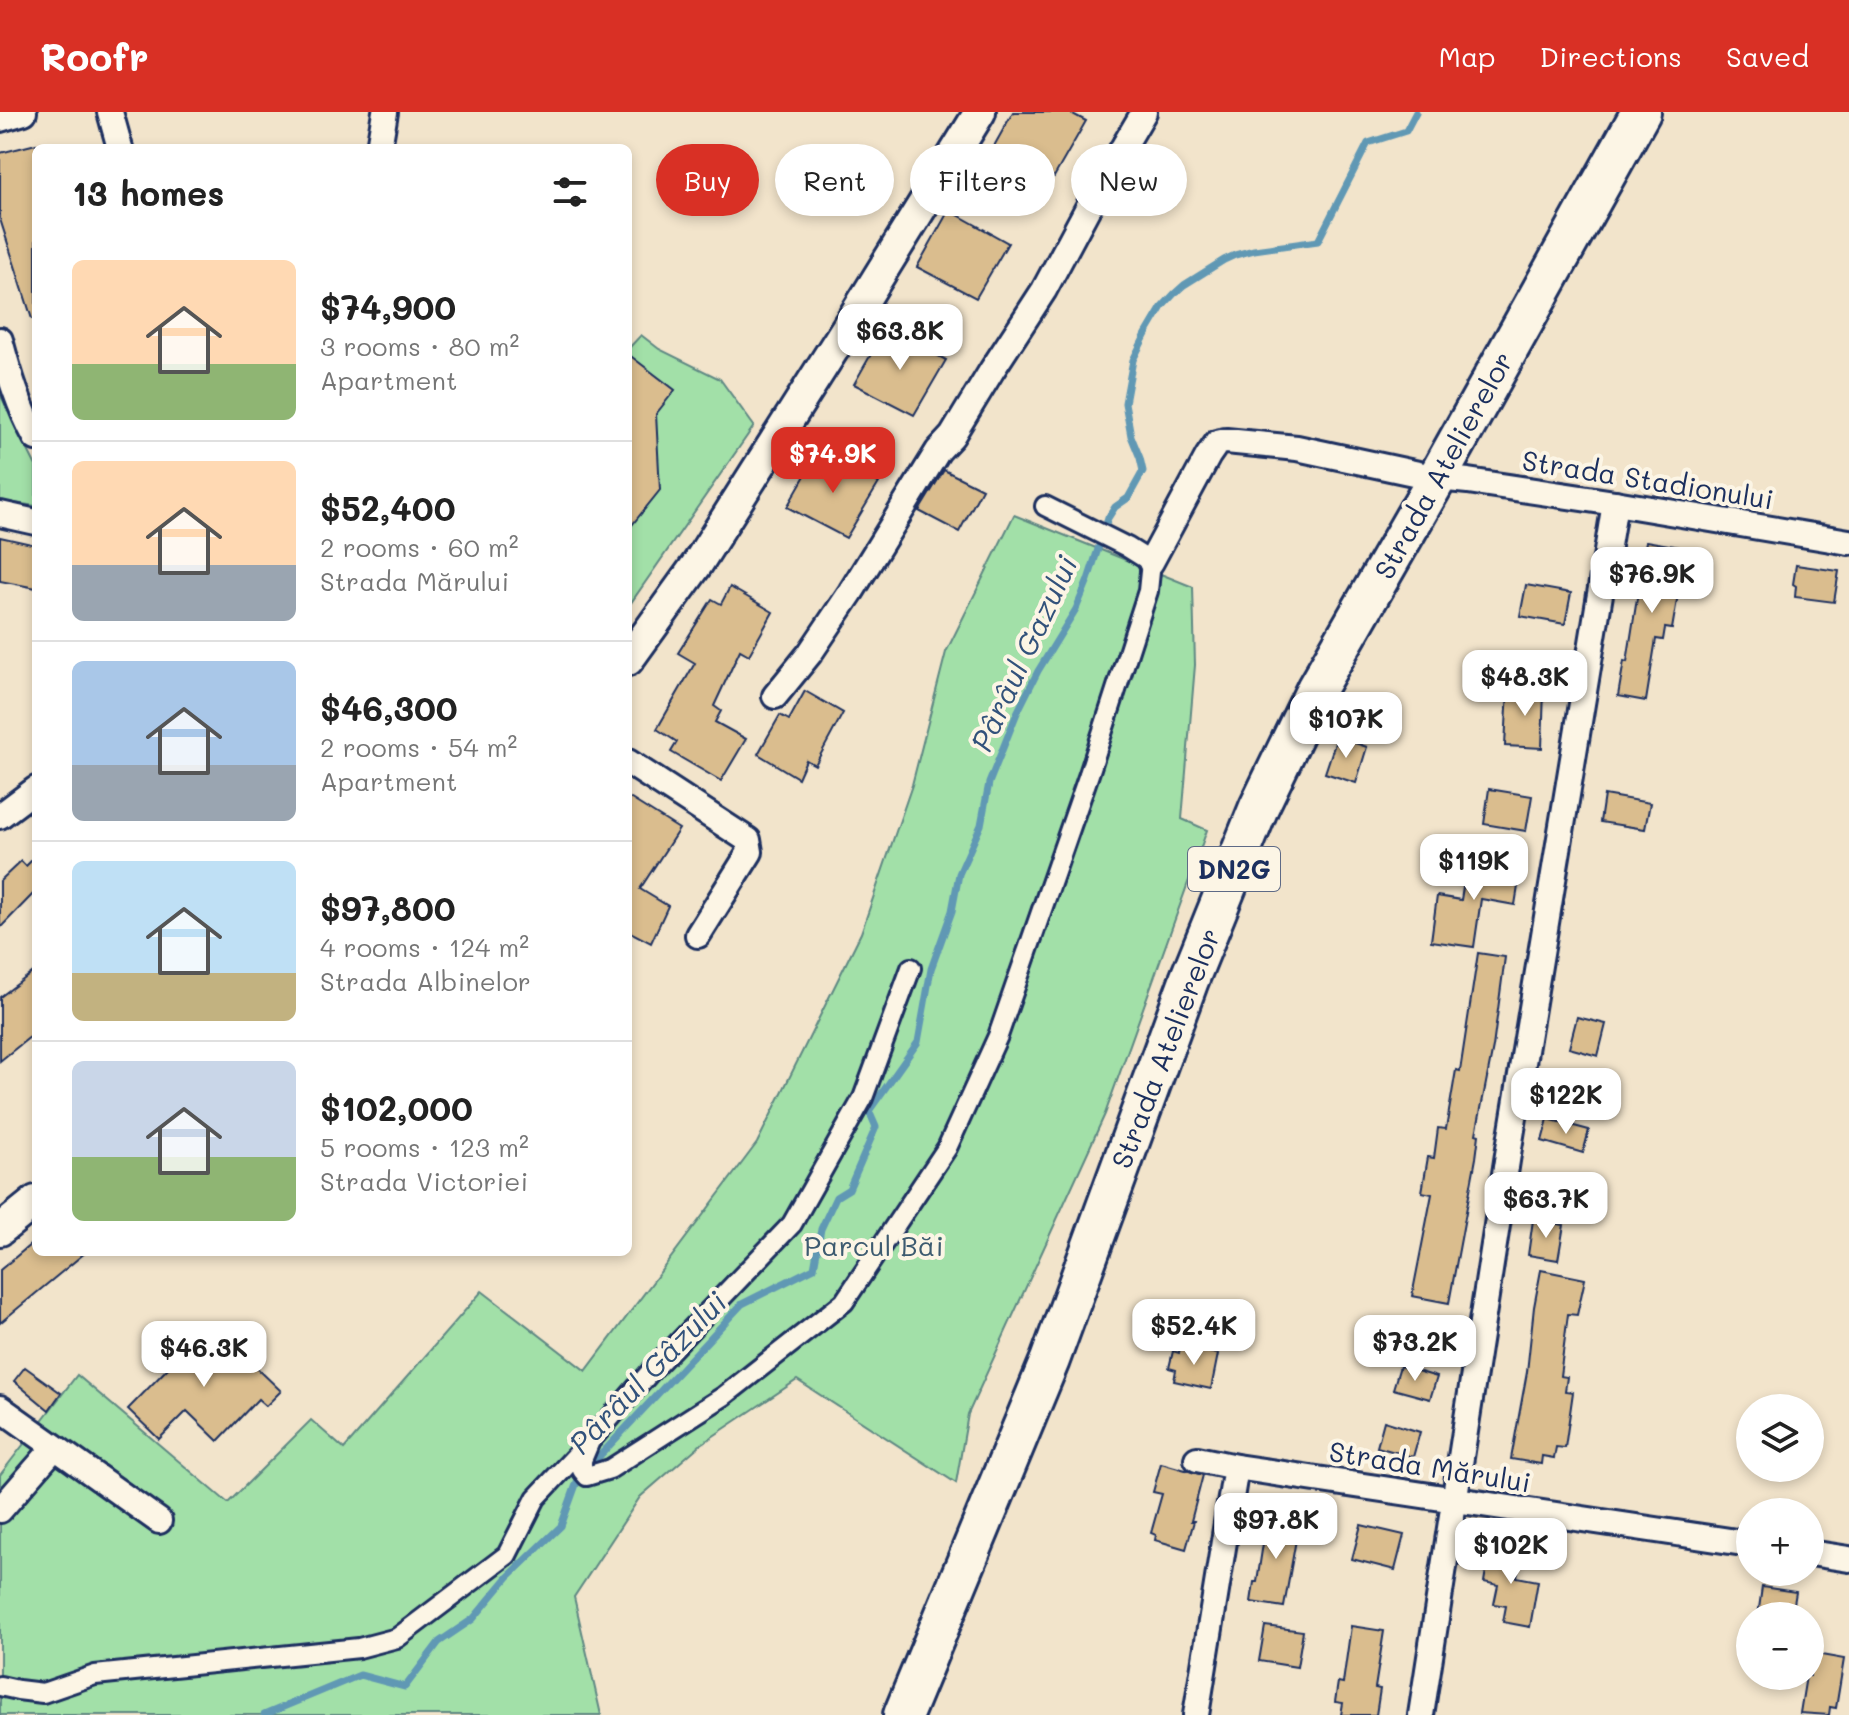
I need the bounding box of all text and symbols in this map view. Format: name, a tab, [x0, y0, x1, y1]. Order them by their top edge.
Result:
text: Roofr	[40, 31, 149, 81]
text: Map	[1439, 38, 1496, 74]
text: Directions	[1540, 38, 1682, 74]
text: Saved	[1726, 38, 1809, 74]
chip: Buy	[656, 144, 759, 216]
chip: Rent	[775, 144, 894, 216]
chip: Filters	[910, 144, 1055, 216]
chip: New	[1071, 144, 1187, 216]
text: 13 homes	[72, 170, 225, 215]
icon: filters	[548, 170, 592, 214]
text: $74,900	[320, 284, 456, 329]
icon: home	[136, 292, 232, 388]
pin: $63.8K	[835, 304, 965, 372]
text: $63.8K	[856, 313, 944, 347]
text: 3 rooms · 80 m²	[320, 329, 519, 363]
street label: Strada Atelierelor	[1365, 345, 1521, 585]
text: Apartment	[320, 363, 457, 397]
pin: $74.9K	[768, 427, 898, 495]
text: $74.9K	[789, 436, 877, 470]
street label: Strada Stadionului	[1520, 441, 1776, 517]
text: $52,400	[320, 485, 456, 530]
icon: home	[136, 493, 232, 589]
text: 2 rooms · 60 m²	[320, 530, 519, 564]
pin: $76.9K	[1587, 547, 1717, 615]
water label: Pârâul Gazului	[960, 548, 1086, 757]
text: $76.9K	[1608, 556, 1696, 590]
text: Strada Mărului	[320, 564, 509, 598]
pin: $48.3K	[1460, 650, 1590, 718]
text: $48.3K	[1480, 659, 1570, 693]
text: $46,300	[320, 685, 458, 730]
pin: $107K	[1290, 692, 1402, 760]
icon: home	[136, 693, 232, 789]
text: $107K	[1308, 701, 1384, 735]
text: 2 rooms · 54 m²	[320, 730, 517, 764]
text: Apartment	[320, 764, 457, 798]
pin: $119K	[1418, 834, 1530, 902]
text: $119K	[1438, 843, 1510, 877]
road number: DN2G	[1188, 847, 1280, 891]
text: $97,800	[320, 885, 456, 930]
icon: home	[136, 893, 232, 989]
street label: Strada Atelierelor	[1103, 923, 1227, 1173]
text: 4 rooms · 124 m²	[320, 930, 529, 964]
text: Strada Albinelor	[320, 964, 531, 998]
pin: $122K	[1510, 1068, 1622, 1136]
text: $122K	[1529, 1077, 1603, 1111]
text: $102,000	[320, 1085, 473, 1130]
icon: home	[136, 1093, 232, 1189]
text: 5 rooms · 123 m²	[320, 1130, 529, 1164]
text: Strada Victoriei	[320, 1164, 528, 1198]
pin: $63.7K	[1481, 1172, 1611, 1240]
text: $63.7K	[1503, 1181, 1590, 1215]
park label: Parcul Băi	[804, 1227, 944, 1263]
water label: Pârâul Gâzului	[559, 1281, 735, 1462]
pin: $52.4K	[1129, 1299, 1259, 1367]
text: $52.4K	[1150, 1308, 1238, 1342]
pin: $73.2K	[1350, 1315, 1480, 1383]
pin: $46.3K	[139, 1321, 269, 1389]
text: $73.2K	[1372, 1324, 1458, 1358]
text: $46.3K	[160, 1330, 249, 1364]
map controls	[1736, 1394, 1824, 1690]
button: layers	[1736, 1394, 1824, 1482]
street label: Strada Mărului	[1327, 1432, 1533, 1500]
pin: $97.8K	[1211, 1493, 1341, 1561]
button: +	[1736, 1498, 1824, 1586]
text: $97.8K	[1232, 1502, 1320, 1536]
pin: $102K	[1455, 1518, 1567, 1586]
text: $102K	[1473, 1527, 1549, 1561]
button: −	[1736, 1602, 1824, 1690]

